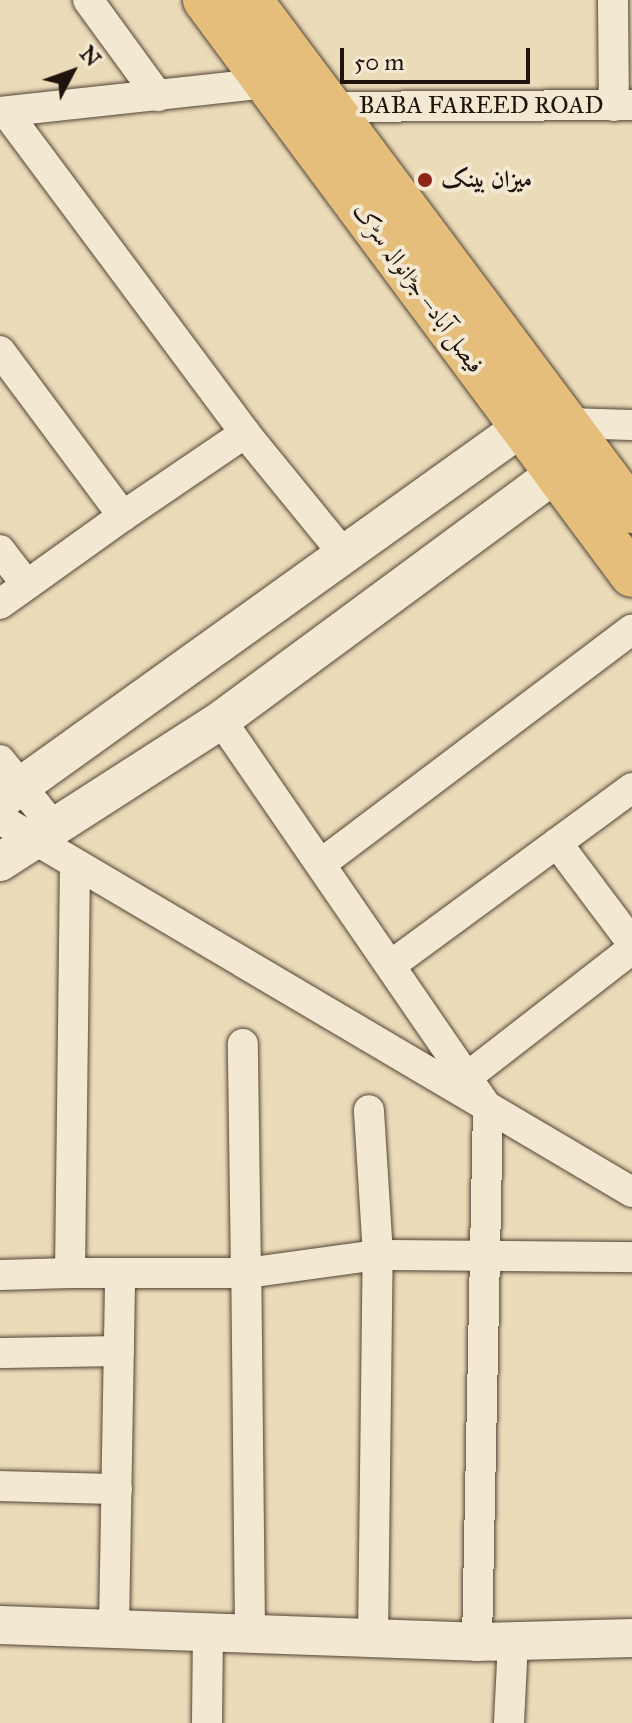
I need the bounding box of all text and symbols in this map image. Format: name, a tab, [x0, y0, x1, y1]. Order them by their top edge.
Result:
north arrow	[32, 32, 112, 112]
scale bar	[344, 32, 534, 82]
text: N	[74, 40, 107, 72]
text: 50 m	[354, 47, 404, 77]
street label: BABA FAREED ROAD	[359, 92, 603, 120]
place label: میزان بینک	[441, 166, 532, 194]
marker: میزان بینک	[416, 171, 434, 189]
street label: فیصل آباد– جڑانوالہ سڑک	[346, 197, 490, 379]

